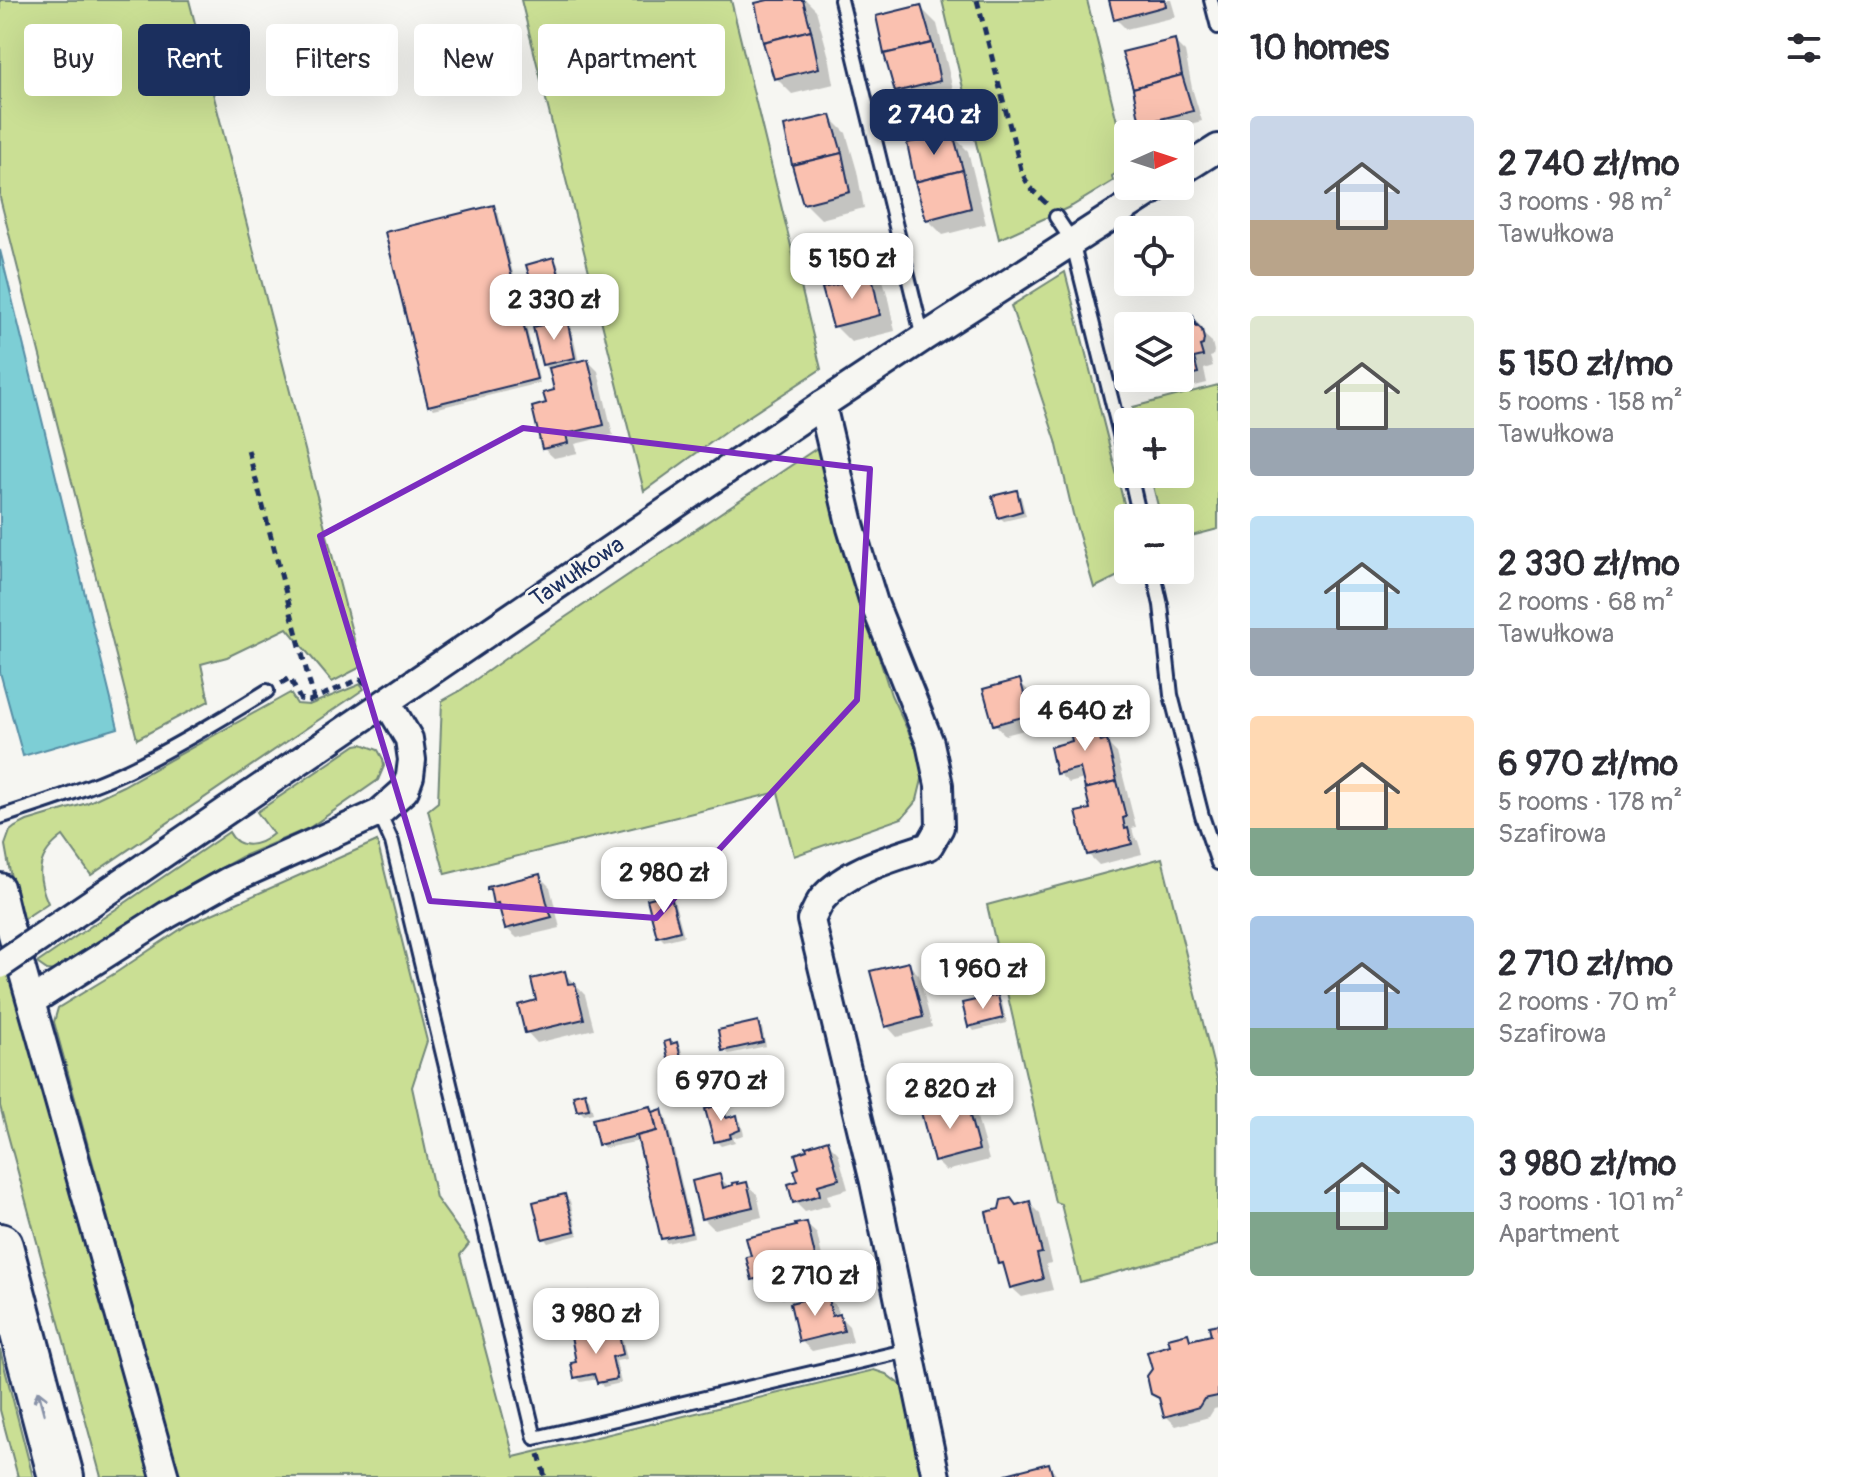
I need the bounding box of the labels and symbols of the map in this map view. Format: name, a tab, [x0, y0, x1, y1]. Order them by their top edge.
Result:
pin: 2 740 zł	[851, 89, 1017, 157]
north arrow	[1114, 120, 1194, 200]
pin: 5 150 zł	[769, 233, 935, 301]
pin: 2 330 zł	[471, 274, 637, 342]
street label: Tawułkowa	[524, 530, 630, 614]
pin: 4 640 zł	[1002, 685, 1168, 753]
pin: 2 980 zł	[581, 847, 747, 915]
pin: 1 960 zł	[900, 943, 1066, 1011]
pin: 6 970 zł	[638, 1055, 804, 1123]
pin: 2 820 zł	[867, 1063, 1033, 1131]
pin: 2 710 zł	[732, 1250, 898, 1318]
pin: 3 980 zł	[513, 1288, 679, 1356]
one-way arrow	[33, 1389, 48, 1415]

